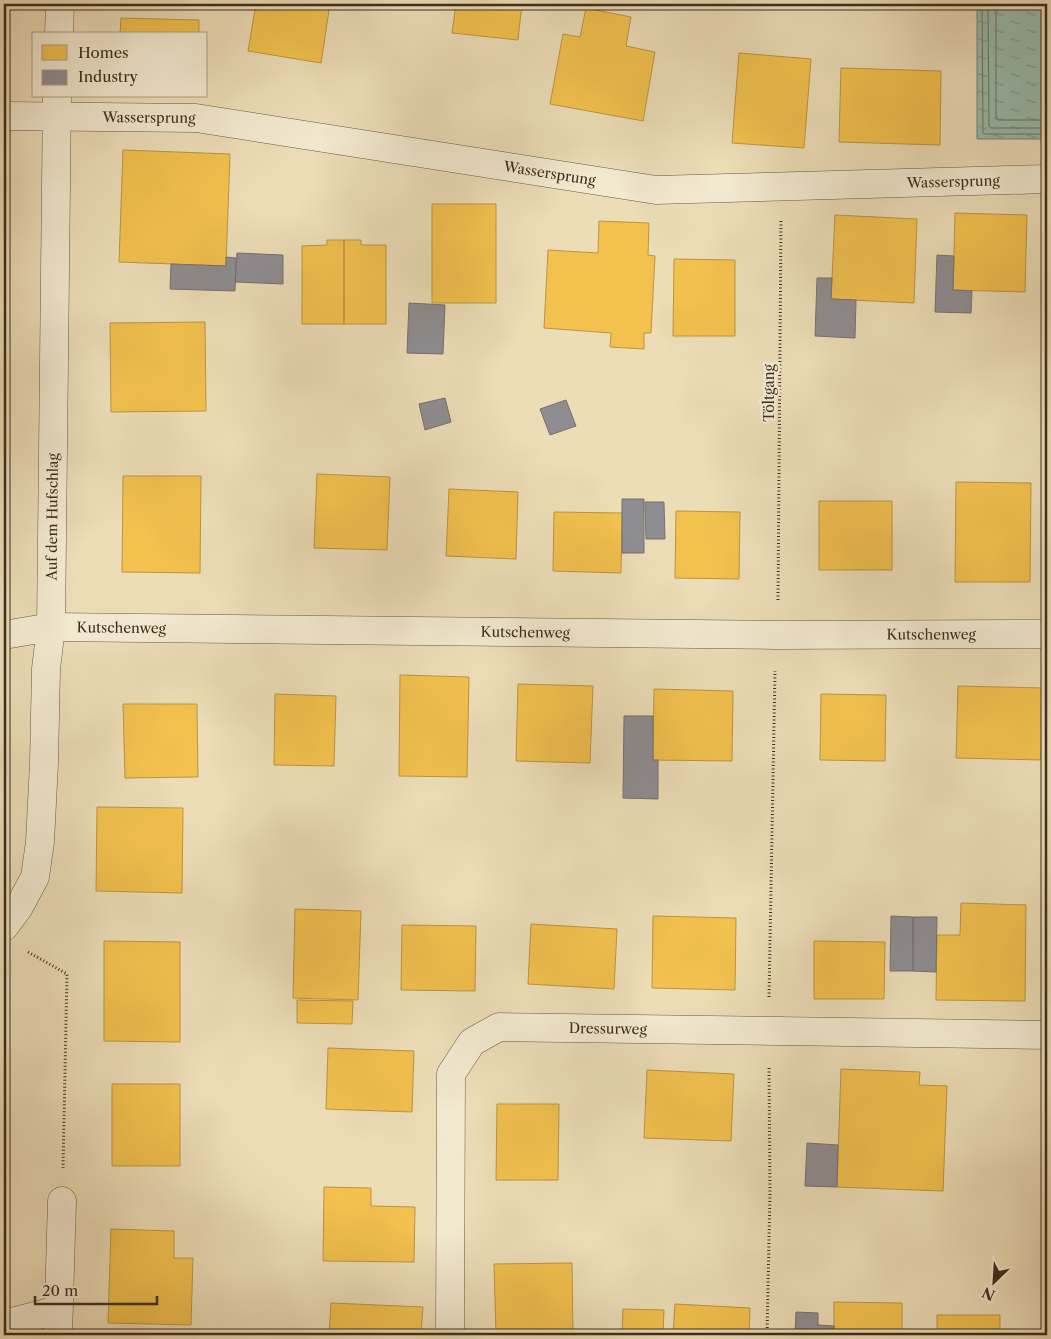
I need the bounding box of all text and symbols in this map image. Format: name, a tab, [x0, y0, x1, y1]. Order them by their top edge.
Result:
legend	[32, 32, 208, 98]
text: Homes	[78, 43, 129, 62]
text: Industry	[78, 67, 138, 86]
street label: Wassersprung	[101, 108, 196, 127]
street label: Wassersprung	[501, 157, 598, 190]
street label: Wassersprung	[906, 171, 1001, 192]
street label: Töltgang	[760, 364, 778, 422]
street label: Auf dem Hufschlag	[43, 452, 62, 582]
street label: Kutschenweg	[77, 618, 167, 637]
street label: Kutschenweg	[480, 623, 571, 642]
street label: Kutschenweg	[887, 625, 977, 644]
street label: Dressurweg	[569, 1019, 648, 1038]
north arrow	[968, 1256, 1018, 1306]
scale bar	[35, 1274, 158, 1306]
text: 20 m	[42, 1281, 78, 1300]
text: N	[979, 1283, 998, 1305]

